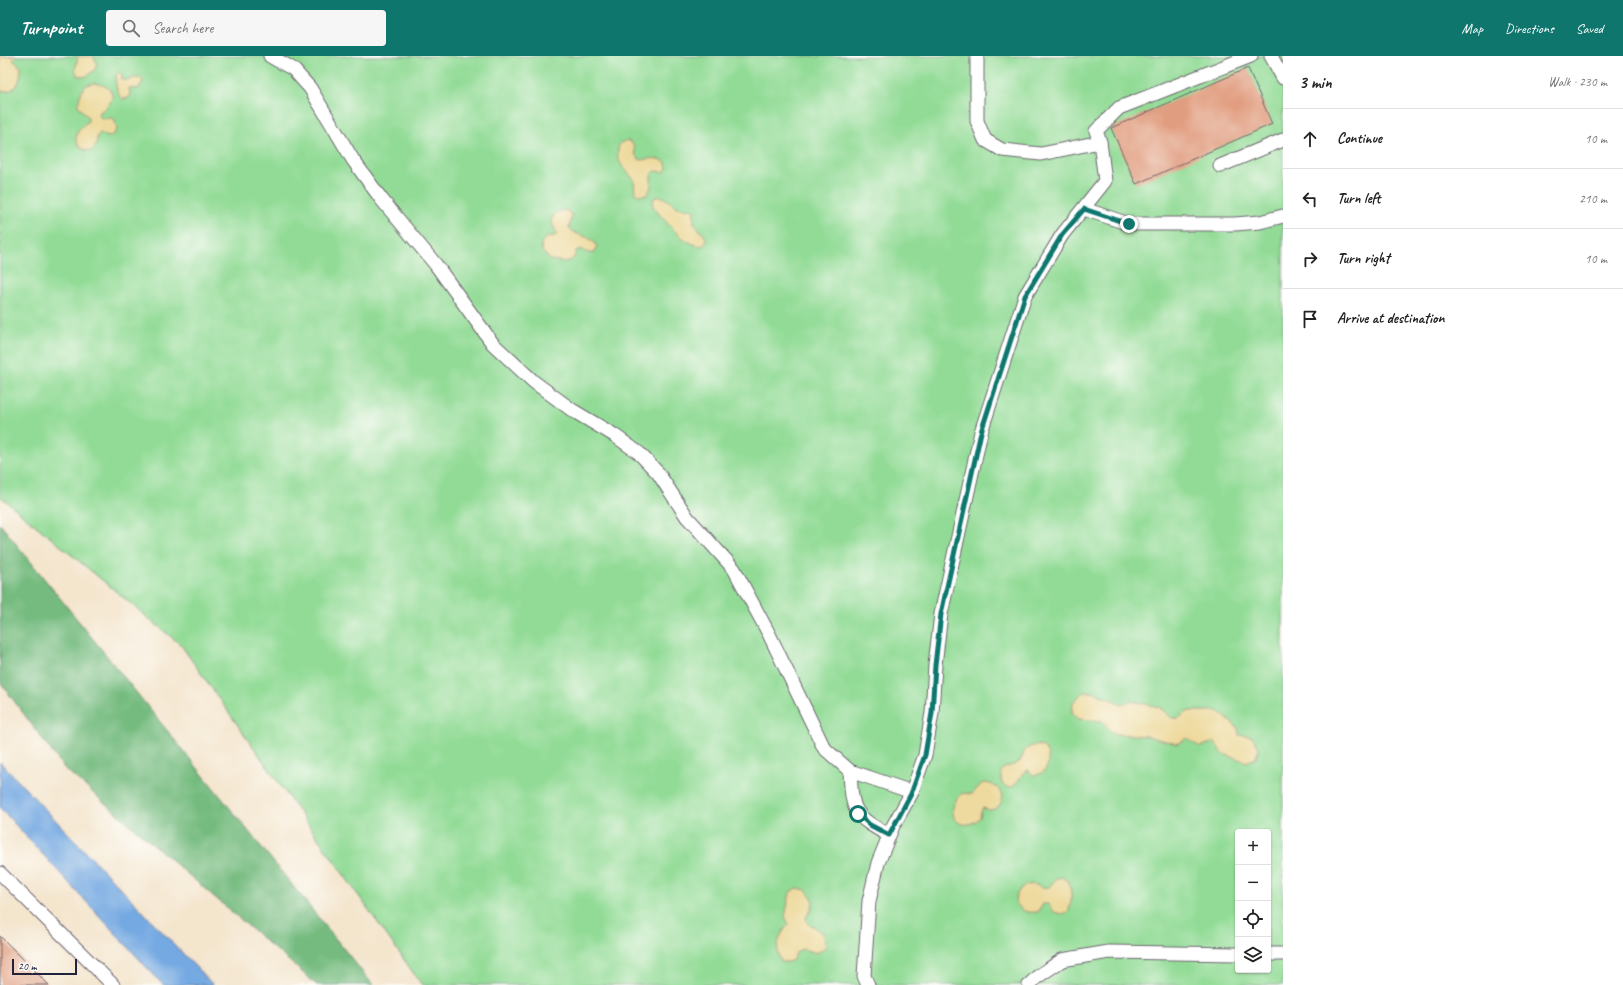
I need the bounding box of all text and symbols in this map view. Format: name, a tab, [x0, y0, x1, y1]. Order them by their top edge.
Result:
search box	[106, 10, 386, 46]
text: Turnpoint	[20, 16, 82, 40]
icon: search	[120, 17, 142, 39]
text: Search here	[152, 19, 214, 38]
text: Map	[1462, 20, 1483, 37]
text: Directions	[1505, 20, 1554, 37]
text: Saved	[1576, 20, 1603, 37]
text: 3 min	[1299, 72, 1332, 93]
text: Walk · 230 m	[1548, 74, 1607, 90]
icon: ahead	[1299, 128, 1321, 150]
text: Continue	[1337, 129, 1382, 148]
text: 10 m	[1585, 131, 1607, 147]
icon: left	[1299, 188, 1321, 210]
text: Turn left	[1337, 189, 1380, 208]
text: 210 m	[1579, 191, 1607, 207]
route end	[1120, 215, 1138, 233]
icon: right	[1299, 248, 1321, 270]
text: Turn right	[1337, 249, 1390, 268]
text: 10 m	[1585, 251, 1607, 267]
icon: arrive	[1299, 308, 1321, 330]
text: Arrive at destination	[1337, 309, 1444, 328]
route start	[849, 805, 867, 823]
map controls	[1235, 829, 1271, 973]
button: +	[1235, 829, 1271, 865]
button: −	[1235, 865, 1271, 901]
button: locate	[1235, 901, 1271, 937]
button: layers	[1235, 937, 1271, 973]
scale bar	[12, 957, 77, 976]
text: 20 m	[18, 959, 37, 973]

